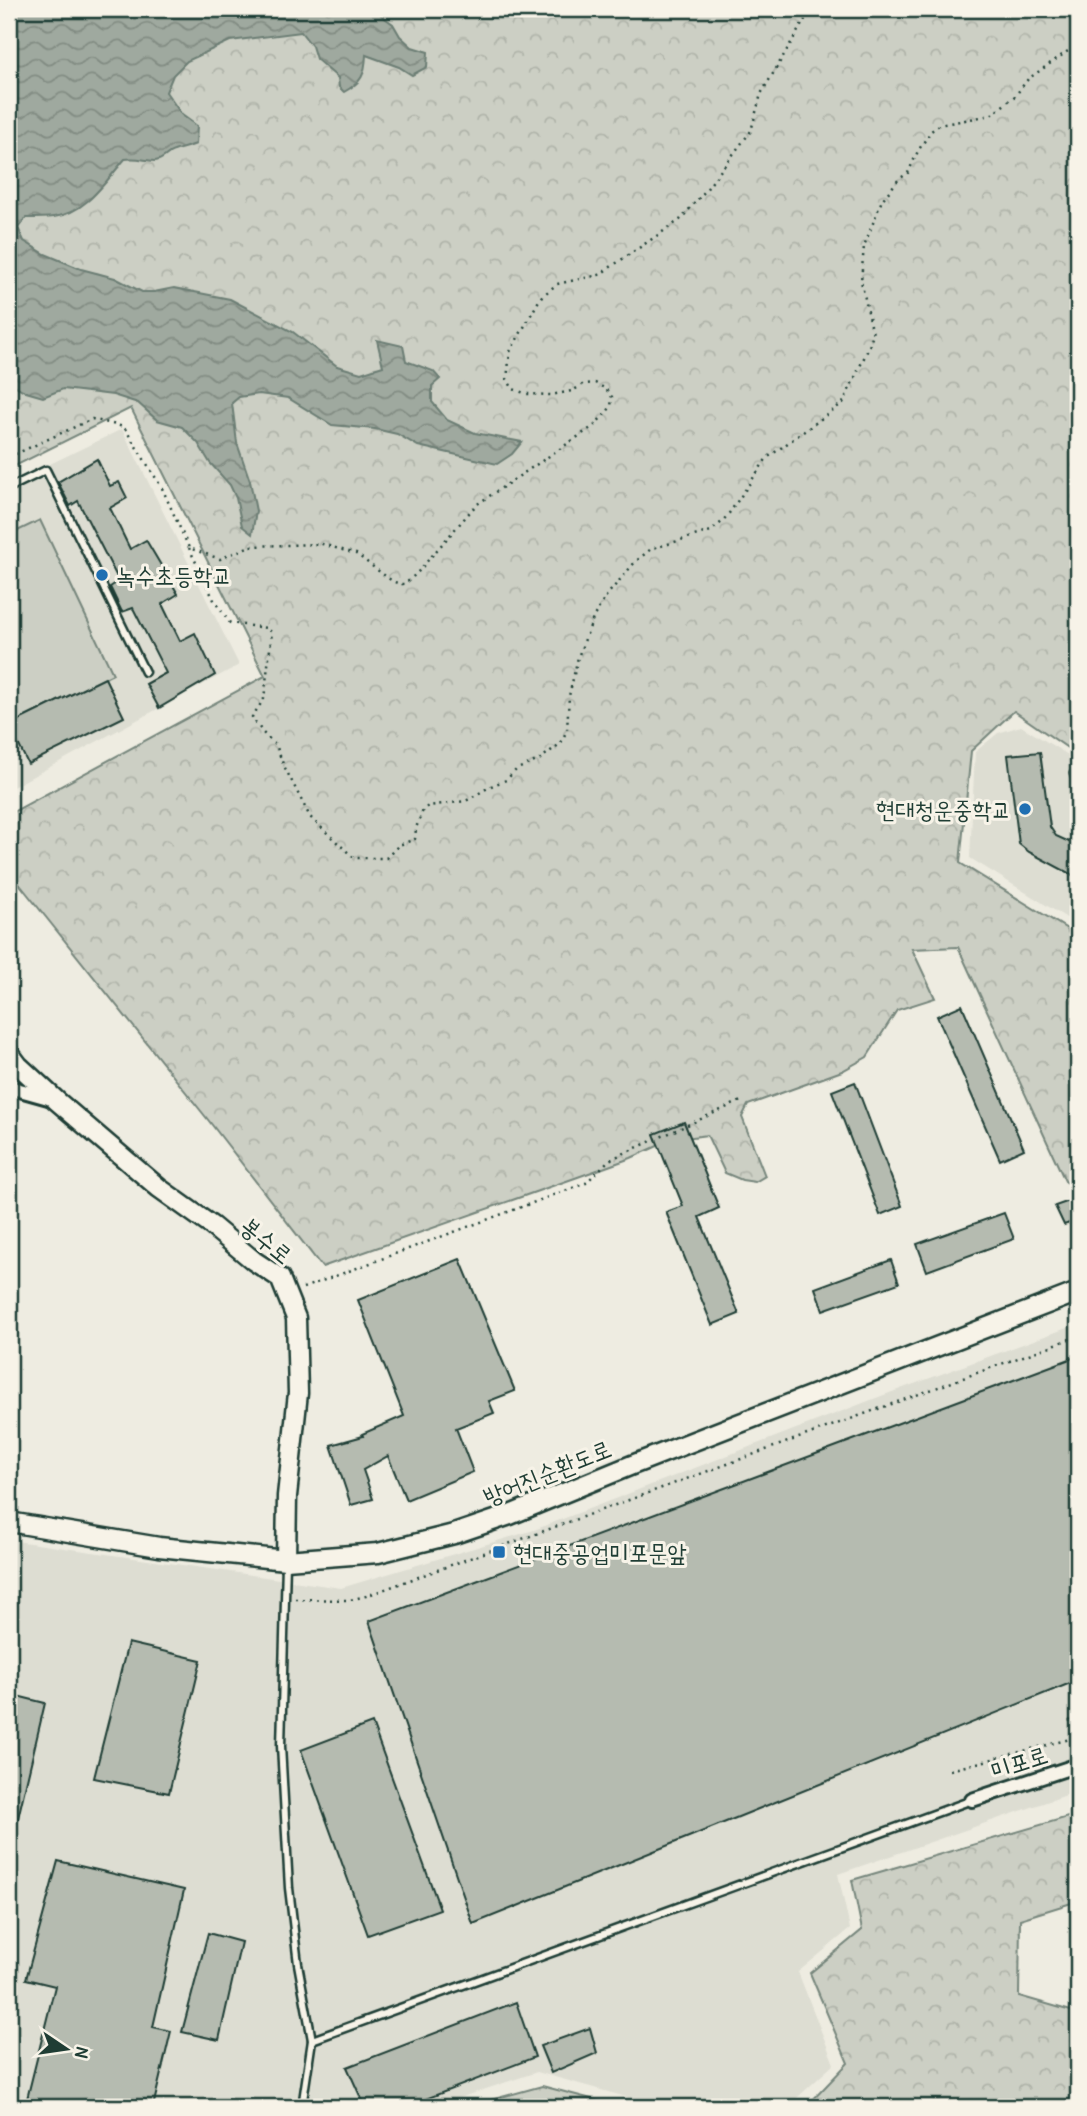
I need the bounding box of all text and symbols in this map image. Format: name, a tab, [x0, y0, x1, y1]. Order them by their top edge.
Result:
place label: 녹수초등학교	[116, 559, 232, 591]
marker: 녹수초등학교	[94, 567, 110, 583]
place label: 현대청운중학교	[876, 793, 1011, 825]
marker: 현대청운중학교	[1017, 801, 1033, 817]
street label: 봉수로	[234, 1209, 300, 1271]
street label: 방어진순환도로	[478, 1432, 616, 1512]
place label: 현대중공업미포문앞	[513, 1536, 687, 1568]
marker: 현대중공업미포문앞	[491, 1544, 507, 1560]
street label: 미포로	[987, 1738, 1051, 1786]
north arrow	[32, 2014, 102, 2084]
text: N	[69, 2045, 96, 2061]

